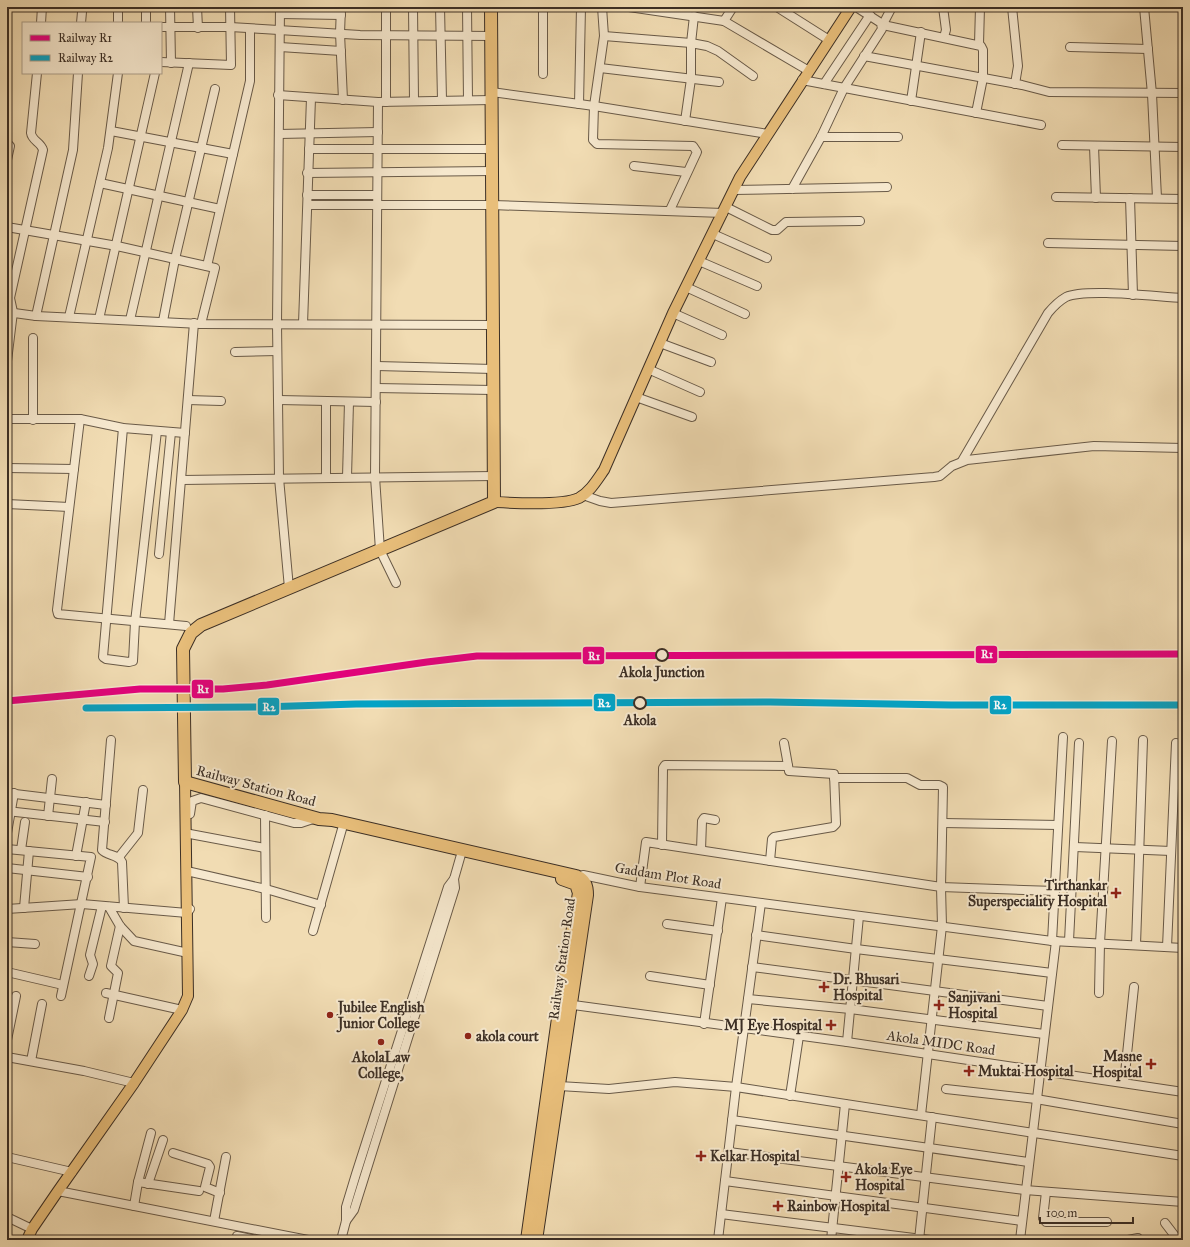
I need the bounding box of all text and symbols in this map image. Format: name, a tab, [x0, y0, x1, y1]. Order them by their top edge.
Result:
legend	[22, 22, 162, 74]
text: Railway R1	[58, 31, 112, 45]
text: Railway R2	[58, 51, 113, 65]
line badge: R1	[975, 645, 998, 664]
line badge: R1	[582, 646, 605, 665]
marker: Akola Junction	[655, 648, 669, 662]
text: R1	[981, 648, 994, 661]
text: R1	[588, 650, 601, 663]
place label: Akola Junction	[618, 664, 705, 682]
line badge: R1	[191, 679, 214, 699]
text: R1	[197, 683, 210, 696]
line badge: R2	[593, 693, 616, 712]
line badge: R2	[989, 695, 1012, 715]
marker: Akola	[633, 696, 647, 710]
line badge: R2	[257, 697, 280, 716]
text: R2	[597, 697, 611, 710]
text: R2	[993, 699, 1007, 712]
text: R2	[262, 701, 276, 714]
place label: Akola	[623, 712, 657, 729]
street label: Railway Station Road	[194, 762, 318, 810]
street label: Gaddam Plot Road	[614, 859, 722, 893]
place label: Tirthankar Superspeciality Hospital	[968, 877, 1108, 911]
marker: Tirthankar Superspeciality Hospital	[1110, 887, 1122, 899]
street label: Railway Station Road	[545, 897, 579, 1021]
place label: Dr. Bhusari Hospital	[833, 971, 900, 1005]
marker: Dr. Bhusari Hospital	[818, 981, 830, 993]
place label: Sanjivani Hospital	[948, 989, 1001, 1023]
place label: Jubilee English Junior College	[336, 999, 425, 1033]
marker: Sanjivani Hospital	[933, 999, 945, 1011]
marker: Jubilee English Junior College	[325, 1010, 335, 1020]
place label: MJ Eye Hospital	[724, 1017, 823, 1035]
marker: MJ Eye Hospital	[825, 1019, 837, 1031]
street label: Akola MIDC Road	[885, 1027, 996, 1059]
place label: akola court	[476, 1028, 539, 1045]
marker: akola court	[463, 1031, 473, 1041]
marker: AkolaLaw College,	[376, 1037, 386, 1047]
place label: Masne Hospital	[1092, 1048, 1143, 1082]
place label: AkolaLaw College,	[351, 1049, 411, 1083]
marker: Masne Hospital	[1145, 1058, 1157, 1070]
place label: Muktai Hospital	[978, 1063, 1075, 1081]
marker: Muktai Hospital	[963, 1065, 975, 1077]
place label: Kelkar Hospital	[710, 1148, 801, 1166]
marker: Kelkar Hospital	[695, 1150, 707, 1162]
place label: Akola Eye Hospital	[854, 1161, 913, 1195]
marker: Akola Eye Hospital	[840, 1171, 852, 1183]
place label: Rainbow Hospital	[787, 1198, 891, 1216]
scale bar	[1040, 1199, 1133, 1225]
marker: Rainbow Hospital	[772, 1200, 784, 1212]
text: 100 m	[1046, 1206, 1077, 1220]

